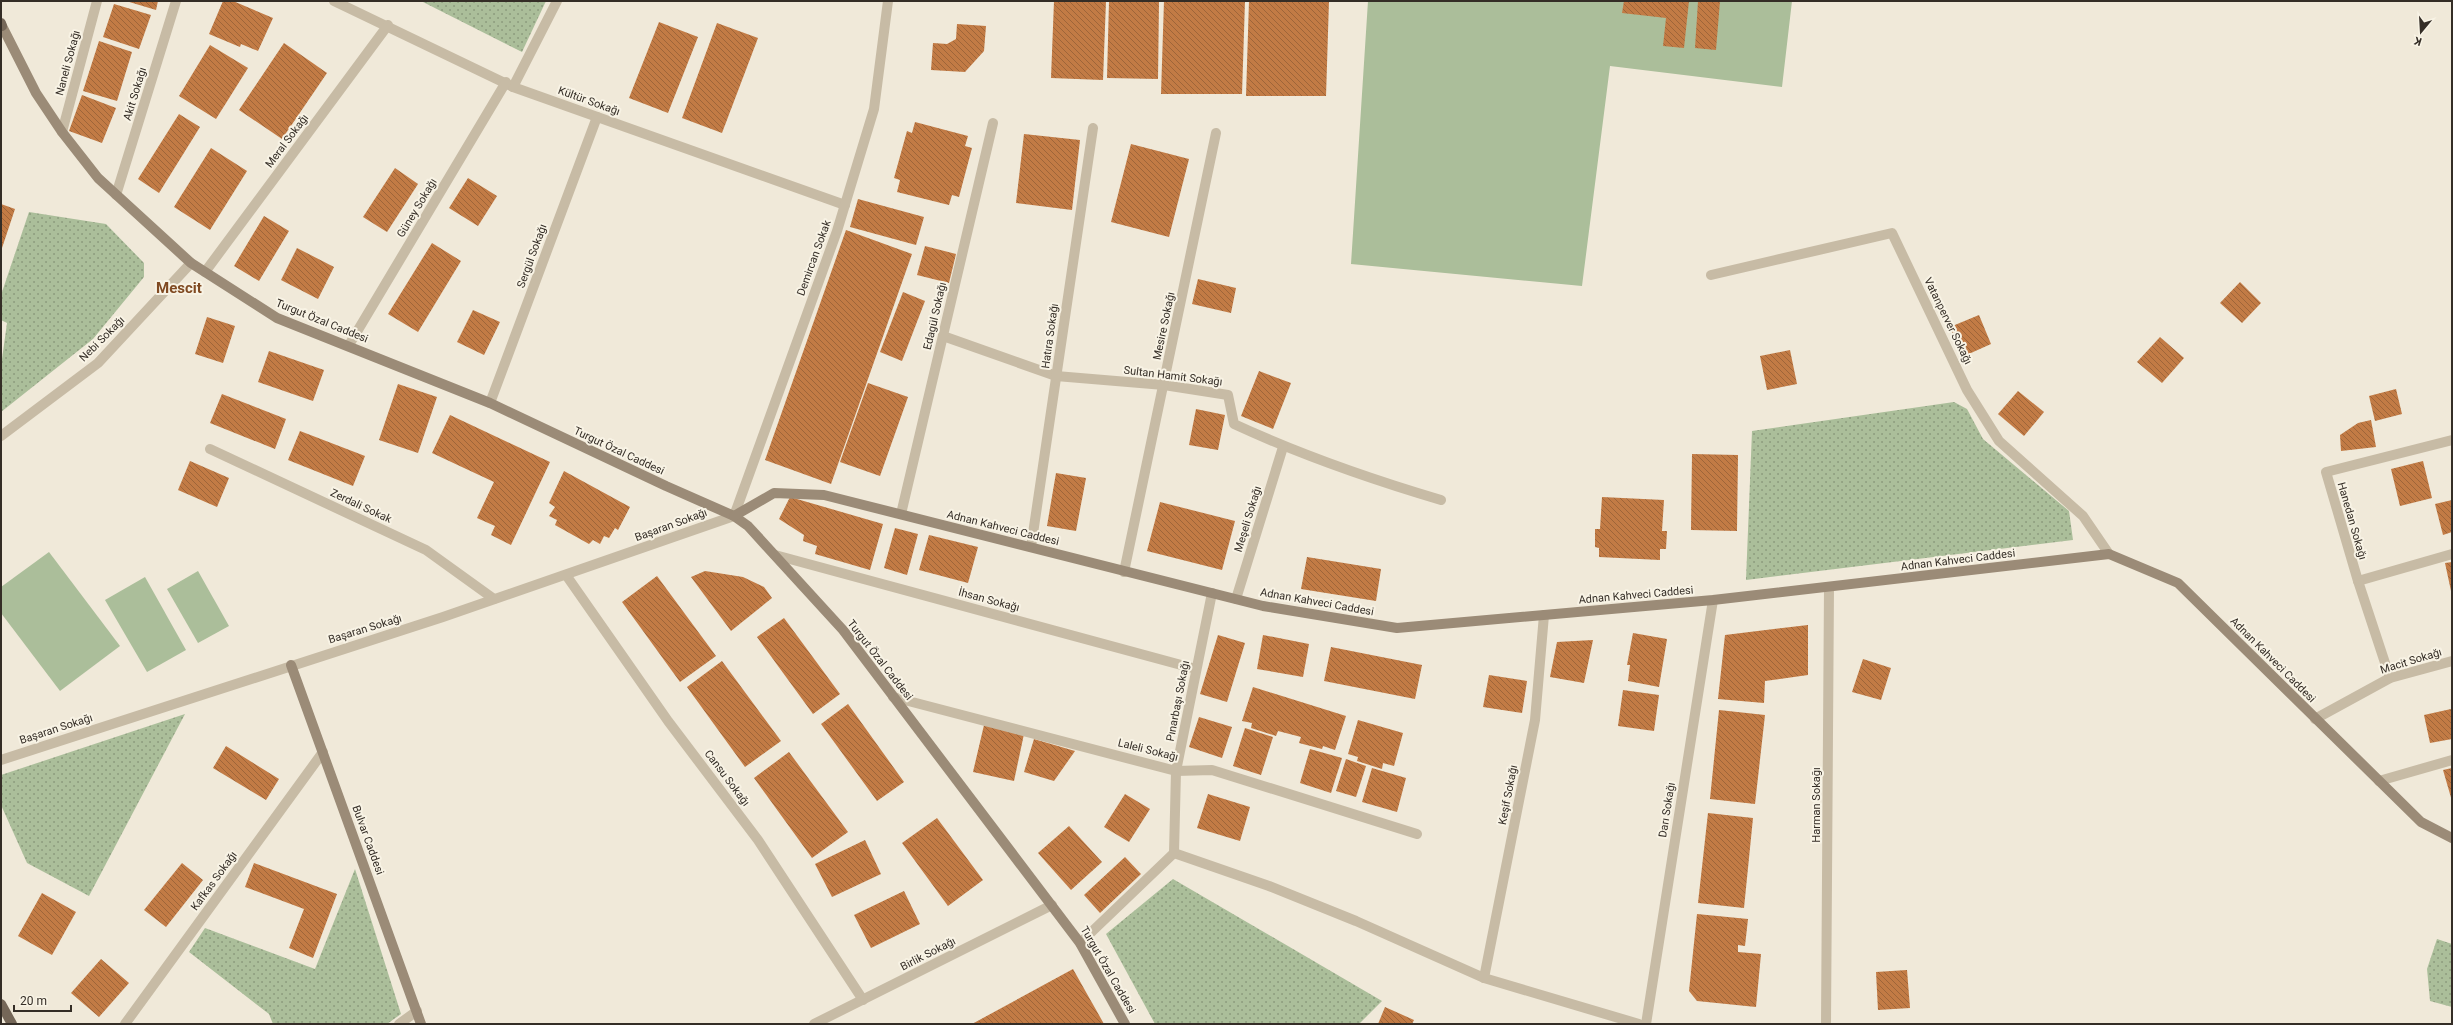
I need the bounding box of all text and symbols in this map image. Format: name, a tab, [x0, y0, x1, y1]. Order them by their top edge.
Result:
north arrow	[2401, 12, 2441, 52]
street label: Naneli Sokağı	[53, 29, 83, 97]
text: K	[2412, 33, 2423, 48]
street label: Akit Sokağı	[121, 66, 149, 122]
street label: Kültür Sokağı	[556, 84, 622, 118]
street label: Meral Sokağı	[263, 112, 311, 170]
street label: Güney Sokağı	[394, 176, 440, 240]
street label: Demircan Sokak	[794, 218, 834, 298]
street label: Sergül Sokağı	[514, 222, 550, 290]
street label: Vatanperver Sokağı	[1921, 275, 1975, 367]
district label: Mescit	[156, 279, 202, 297]
street label: Edagül Sokağı	[921, 281, 949, 351]
street label: Mesire Sokağı	[1150, 291, 1178, 361]
street label: Turgut Özal Caddesi	[274, 297, 370, 345]
street label: Hatıra Sokağı	[1039, 303, 1061, 369]
street label: Nebi Sokağı	[77, 314, 127, 364]
street label: Sultan Hamit Sokağı	[1123, 363, 1223, 389]
street label: Turgut Özal Caddesi	[572, 424, 666, 478]
street label: Hanedan Sokağı	[2335, 481, 2369, 561]
street label: Meşeli Sokağı	[1232, 484, 1264, 554]
street label: Zerdali Sokak	[328, 486, 394, 526]
street label: Başaran Sokağı	[633, 506, 709, 544]
street label: Adnan Kahveci Caddesi	[946, 508, 1060, 548]
street label: Adnan Kahveci Caddesi	[1900, 547, 2016, 573]
street label: Adnan Kahveci Caddesi	[1578, 584, 1694, 606]
street label: İhsan Sokağı	[957, 586, 1021, 614]
street label: Adnan Kahveci Caddesi	[1259, 586, 1375, 618]
street label: Başaran Sokağı	[327, 612, 403, 646]
street label: Adnan Kahveci Caddesi	[2228, 615, 2318, 705]
street label: Turgut Özal Caddesi	[845, 617, 915, 703]
street label: Macit Sokağı	[2379, 645, 2443, 677]
street label: Pınarbaşı Sokağı	[1164, 660, 1192, 742]
street label: Başaran Sokağı	[18, 711, 94, 747]
street label: Laleli Sokağı	[1116, 736, 1180, 764]
street label: Cansu Sokağı	[702, 747, 752, 809]
street label: Keşif Sokağı	[1496, 764, 1520, 826]
street label: Harman Sokağı	[1810, 767, 1823, 843]
street label: Darı Sokağı	[1656, 781, 1678, 839]
street label: Bulvar Caddesi	[349, 803, 387, 877]
street label: Kafkas Sokağı	[188, 849, 240, 913]
street label: Turgut Özal Caddesi	[1078, 924, 1138, 1016]
street label: Birlik Sokağı	[898, 935, 958, 973]
scale bar	[14, 987, 71, 1013]
text: 20 m	[20, 994, 47, 1008]

